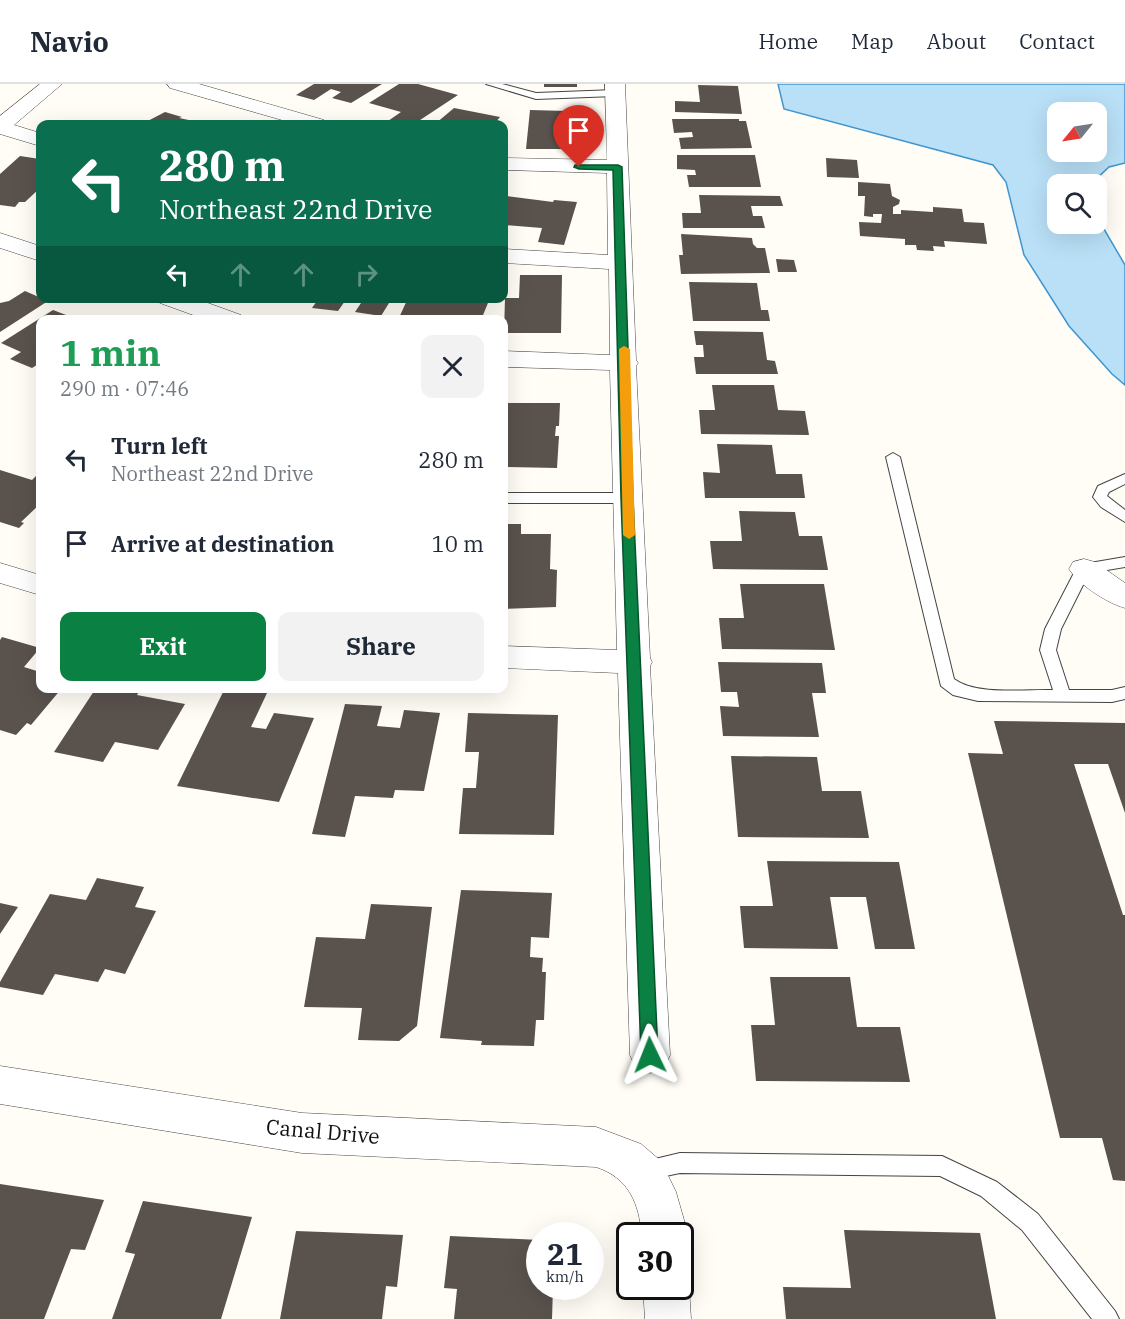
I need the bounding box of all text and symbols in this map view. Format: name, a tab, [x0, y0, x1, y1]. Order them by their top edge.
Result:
text: Navio	[30, 23, 109, 60]
text: Home	[758, 27, 818, 55]
text: Map	[851, 27, 894, 55]
text: About	[927, 27, 986, 55]
text: Contact	[1019, 27, 1095, 55]
north arrow	[1047, 102, 1107, 162]
map controls	[1047, 102, 1107, 234]
pin	[553, 105, 604, 167]
icon: arrive	[562, 114, 595, 147]
text: 280 m	[159, 138, 285, 193]
icon: left	[60, 144, 138, 222]
button: search	[1047, 174, 1107, 234]
text: Northeast 22nd Drive	[159, 191, 432, 226]
icon: left	[161, 258, 194, 291]
icon: ahead	[224, 258, 257, 291]
icon: ahead	[287, 258, 320, 291]
icon: right	[350, 258, 383, 291]
text: 1 min	[60, 329, 161, 376]
button: close	[421, 335, 484, 398]
text: 290 m · 07:46	[60, 375, 189, 402]
text: Turn left	[111, 431, 207, 460]
icon: left	[60, 443, 93, 476]
text: 280 m	[418, 445, 484, 474]
text: Northeast 22nd Drive	[111, 460, 314, 487]
icon: arrive	[60, 527, 93, 560]
text: Arrive at destination	[111, 529, 334, 558]
text: 10 m	[432, 529, 484, 558]
button: Exit	[60, 612, 266, 681]
button: Share	[278, 612, 484, 681]
position arrow	[618, 1023, 682, 1087]
street label: Canal Drive	[265, 1112, 381, 1150]
speed limit sign: 30	[616, 1222, 694, 1300]
text: 21	[547, 1234, 583, 1273]
text: km/h	[546, 1267, 584, 1286]

